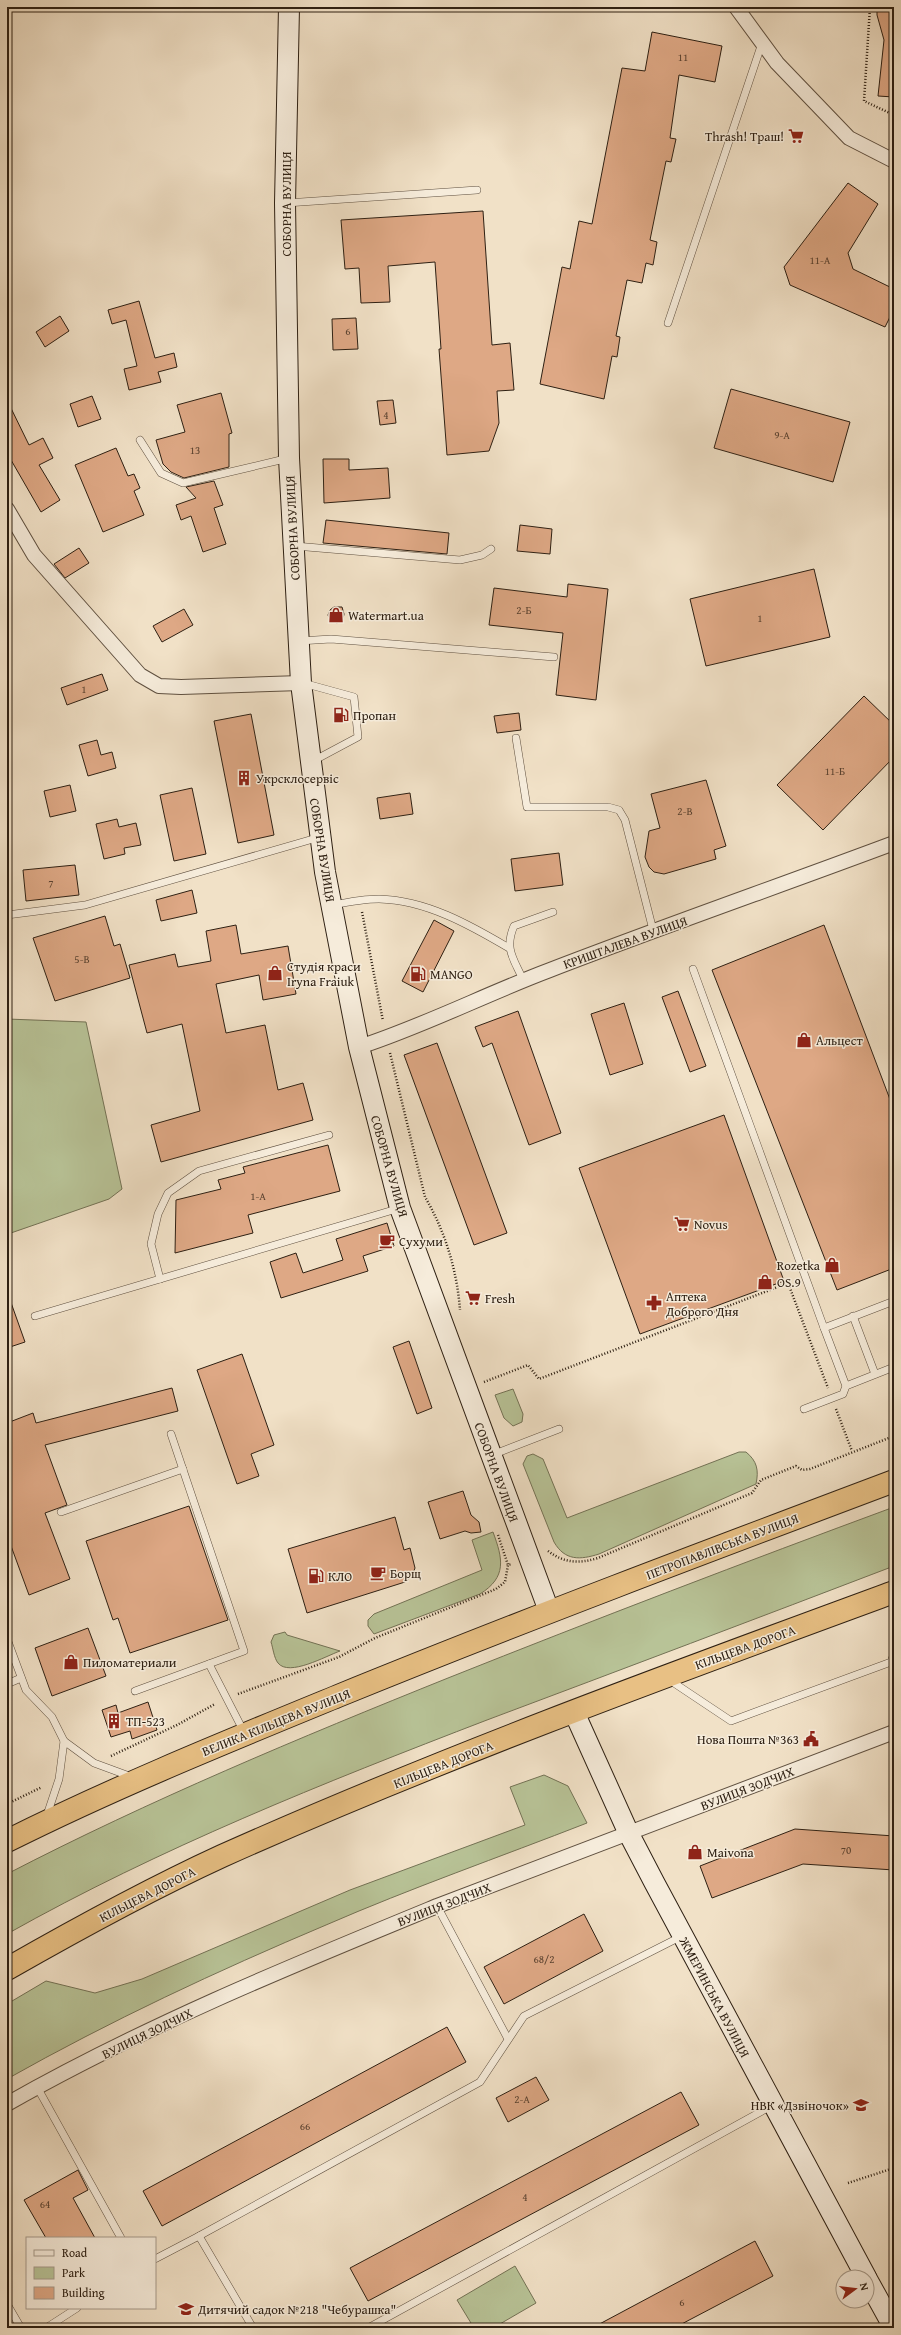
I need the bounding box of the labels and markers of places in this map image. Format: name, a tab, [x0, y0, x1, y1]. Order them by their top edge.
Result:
place label: Thrash! Траш!	[705, 127, 784, 146]
supermarket icon: Thrash! Траш!	[787, 127, 805, 145]
shop icon: Watermart.ua	[327, 606, 345, 624]
place label: Watermart.ua	[348, 606, 425, 625]
fuel station icon: Пропан	[332, 706, 350, 724]
place label: Пропан	[353, 706, 397, 725]
building icon: Укрсклосервіс	[235, 769, 253, 787]
place label: Укрсклосервіс	[256, 769, 339, 788]
place label: Студія краси Iryna Fraiuk	[287, 957, 361, 991]
shop icon: Студія краси Iryna Fraiuk	[266, 964, 284, 982]
fuel station icon: MANGO	[409, 965, 427, 983]
place label: MANGO	[430, 965, 473, 984]
shop icon: Альцест	[795, 1031, 813, 1049]
place label: Альцест	[816, 1031, 863, 1050]
supermarket icon: Novus	[673, 1215, 691, 1233]
place label: Novus	[694, 1215, 728, 1234]
cafe icon: Сухуми	[378, 1232, 396, 1250]
place label: Сухуми	[399, 1232, 443, 1251]
place label: Rozetka	[777, 1256, 821, 1275]
shop icon: Rozetka	[823, 1256, 841, 1274]
shop icon: OS.9	[756, 1273, 774, 1291]
place label: OS.9	[777, 1273, 801, 1292]
place label: Аптека Доброго Дня	[665, 1287, 739, 1321]
supermarket icon: Fresh	[464, 1289, 482, 1307]
place label: Fresh	[485, 1289, 516, 1308]
pharmacy icon: Аптека Доброго Дня	[645, 1294, 663, 1312]
cafe icon: Борщ	[369, 1564, 387, 1582]
place label: Борщ	[390, 1564, 421, 1583]
fuel station icon: КЛО	[307, 1567, 325, 1585]
place label: КЛО	[328, 1567, 352, 1586]
shop icon: Пиломатериали	[62, 1653, 80, 1671]
place label: Пиломатериали	[83, 1653, 177, 1672]
building icon: ТП-523	[105, 1712, 123, 1730]
place label: ТП-523	[126, 1712, 165, 1731]
place label: Нова Пошта №363	[697, 1730, 799, 1749]
public building icon: Нова Пошта №363	[802, 1730, 820, 1748]
shop icon: Maivona	[686, 1843, 704, 1861]
place label: Maivona	[707, 1843, 755, 1862]
place label: НВК «Дзвіночок»	[751, 2096, 849, 2115]
school or university icon: НВК «Дзвіночок»	[852, 2096, 870, 2114]
school or university icon: Дитячий садок №218 "Чебурашка"	[177, 2300, 195, 2318]
place label: Дитячий садок №218 "Чебурашка"	[197, 2300, 396, 2319]

